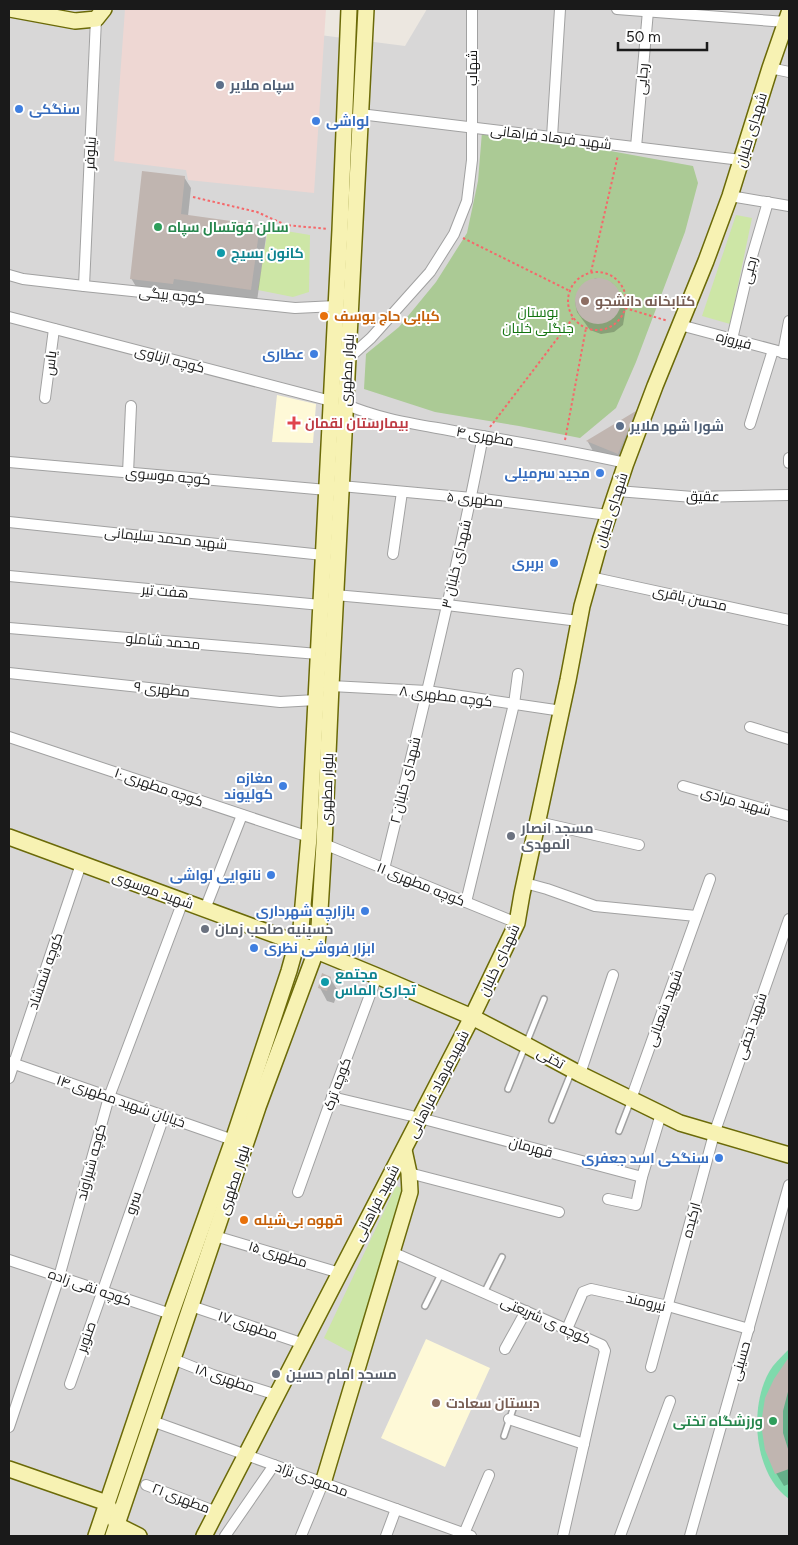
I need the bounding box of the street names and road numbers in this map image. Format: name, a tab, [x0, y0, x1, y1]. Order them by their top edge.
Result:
street label: شهاب	[464, 50, 481, 86]
street label: رجایی	[633, 63, 652, 96]
street label: شهدای خلبان	[732, 90, 771, 170]
street label: شهید فرهاد فراهانی	[489, 122, 612, 153]
street label: نیلوفر	[81, 136, 100, 171]
street label: رجبی	[738, 255, 761, 286]
street label: کوچه بیگی	[138, 284, 206, 308]
street label: فیروزه	[714, 328, 754, 353]
street label: بلوار مطهری	[337, 333, 358, 407]
street label: کوچه ازناوی	[133, 342, 207, 378]
street label: یاس	[41, 349, 60, 376]
street label: مطهری ۴	[455, 423, 515, 450]
street label: کوچه موسوی	[125, 464, 211, 490]
street label: شهدای خلبان	[591, 471, 632, 550]
street label: مطهری ۵	[446, 488, 504, 511]
street label: عقیق	[686, 488, 720, 505]
street label: شهدای خلبان ۳	[438, 518, 475, 610]
street label: شهید محمد سلیمانی	[104, 524, 228, 553]
street label: هفت تیر	[140, 581, 189, 602]
street label: محسن باقری	[651, 582, 729, 615]
street label: محمد شاملو	[125, 630, 201, 653]
street label: مطهری ۹	[133, 678, 191, 701]
street label: کوچه مطهری ۸	[398, 682, 494, 712]
street label: شهدای خلبان ۲	[387, 735, 424, 825]
street label: بلوار مطهری	[318, 752, 337, 826]
street label: کوچه مطهری ۱۰	[112, 764, 206, 812]
street label: شهید مرادی	[699, 783, 773, 820]
street label: کوچه مطهری ۱۱	[374, 859, 467, 911]
street label: شهید موسوی	[110, 868, 196, 913]
street label: شهدای خلبان	[475, 921, 524, 999]
street label: کوچه شمشاد	[24, 931, 67, 1012]
street label: شهید شعبانی	[643, 967, 686, 1049]
street label: شهید نجفی	[732, 991, 771, 1062]
street label: شهیدفرهاد فراهانی	[404, 1028, 473, 1141]
street label: تختی	[534, 1044, 568, 1073]
street label: کوچه ترک	[320, 1055, 356, 1113]
street label: خیابان شهید مطهری ۱۴	[54, 1071, 187, 1132]
street label: کوچه شیراوند	[73, 1122, 111, 1203]
street label: قهرمان	[507, 1134, 555, 1161]
street label: بلوار مطهری	[215, 1143, 254, 1217]
street label: شهید فراهانی	[350, 1162, 403, 1244]
street label: سرو	[122, 1189, 145, 1217]
street label: ارکیده	[679, 1201, 704, 1240]
street label: مطهری ۱۵	[246, 1237, 309, 1272]
street label: کوچه نقی زاده	[46, 1265, 134, 1311]
street label: نیرومند	[624, 1290, 667, 1315]
street label: کوچه ی شریعتی	[498, 1293, 593, 1349]
street label: مطهری ۱۷	[216, 1307, 280, 1344]
street label: صنوبر	[73, 1319, 100, 1356]
street label: حسینی	[727, 1339, 754, 1383]
street label: مطهری ۱۸	[193, 1360, 257, 1397]
street label: محمودی نژاد	[273, 1458, 351, 1500]
street label: مطهری ۲۱	[149, 1480, 212, 1517]

